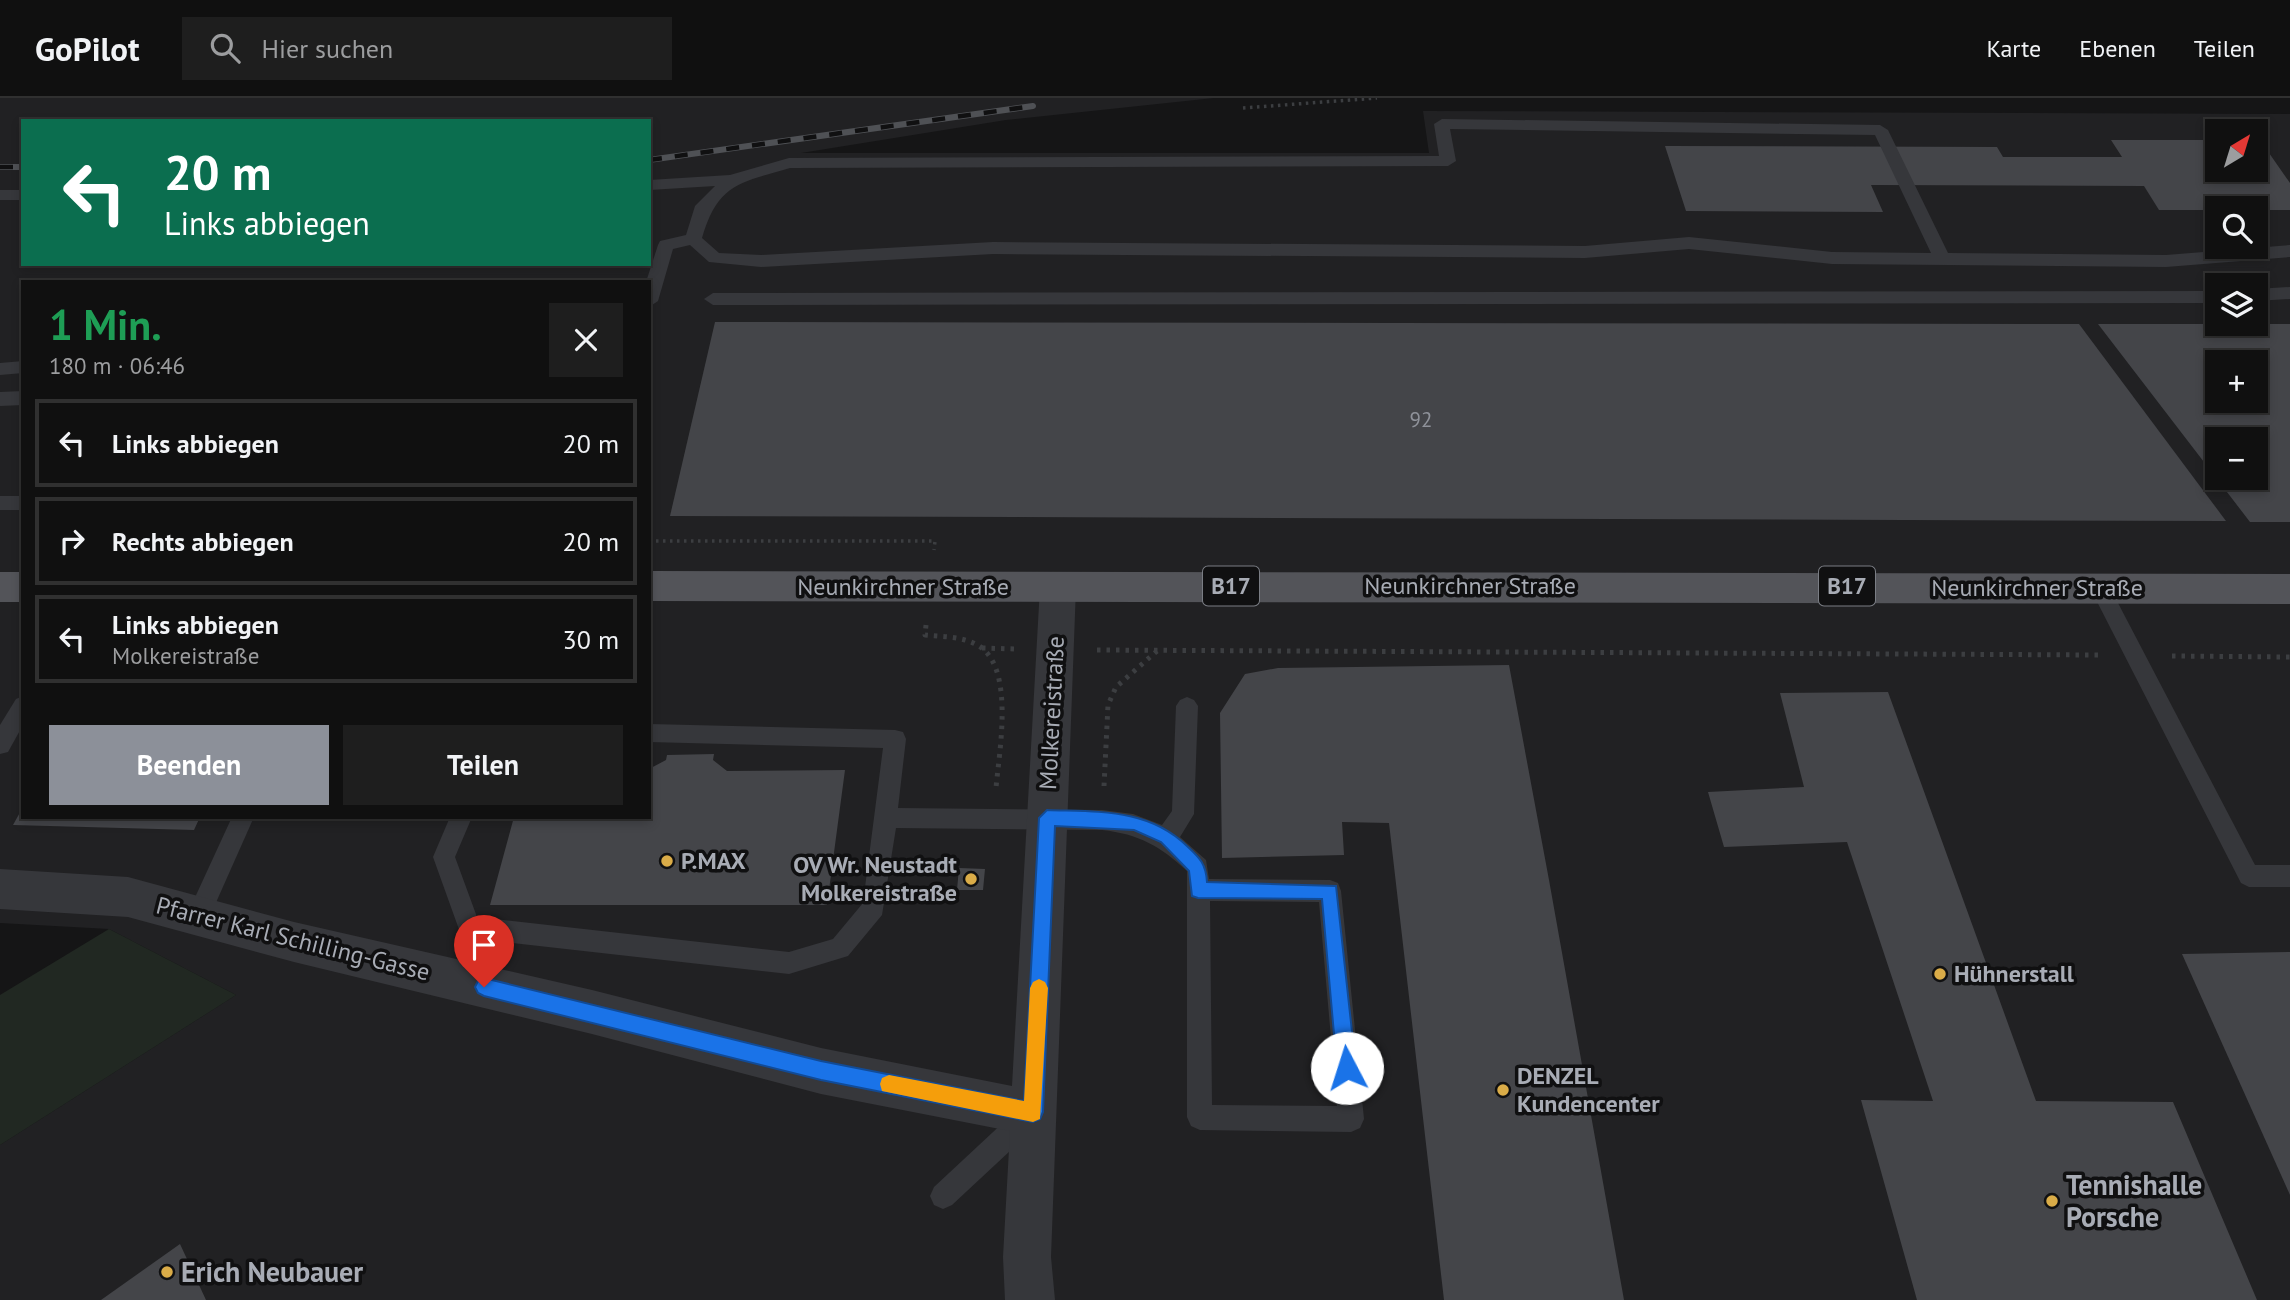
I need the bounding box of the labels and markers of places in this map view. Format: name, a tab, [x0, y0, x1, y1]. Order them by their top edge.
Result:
place label: P.MAX	[681, 845, 746, 876]
place label: OV Wr. Neustadt Molkereistraße	[793, 849, 958, 908]
marker: P.MAX	[659, 853, 675, 869]
marker: OV Wr. Neustadt Molkereistraße	[963, 871, 979, 887]
pin	[454, 915, 514, 987]
place label: Hühnerstall	[1954, 958, 2075, 989]
marker: Hühnerstall	[1932, 966, 1948, 982]
place label: DENZEL Kundencenter	[1517, 1060, 1660, 1119]
marker: DENZEL Kundencenter	[1495, 1082, 1511, 1098]
place label: Tennishalle Porsche	[2066, 1166, 2202, 1235]
marker: Tennishalle Porsche	[2044, 1193, 2060, 1209]
place label: Erich Neubauer	[181, 1253, 363, 1290]
marker: Erich Neubauer	[159, 1264, 175, 1280]

